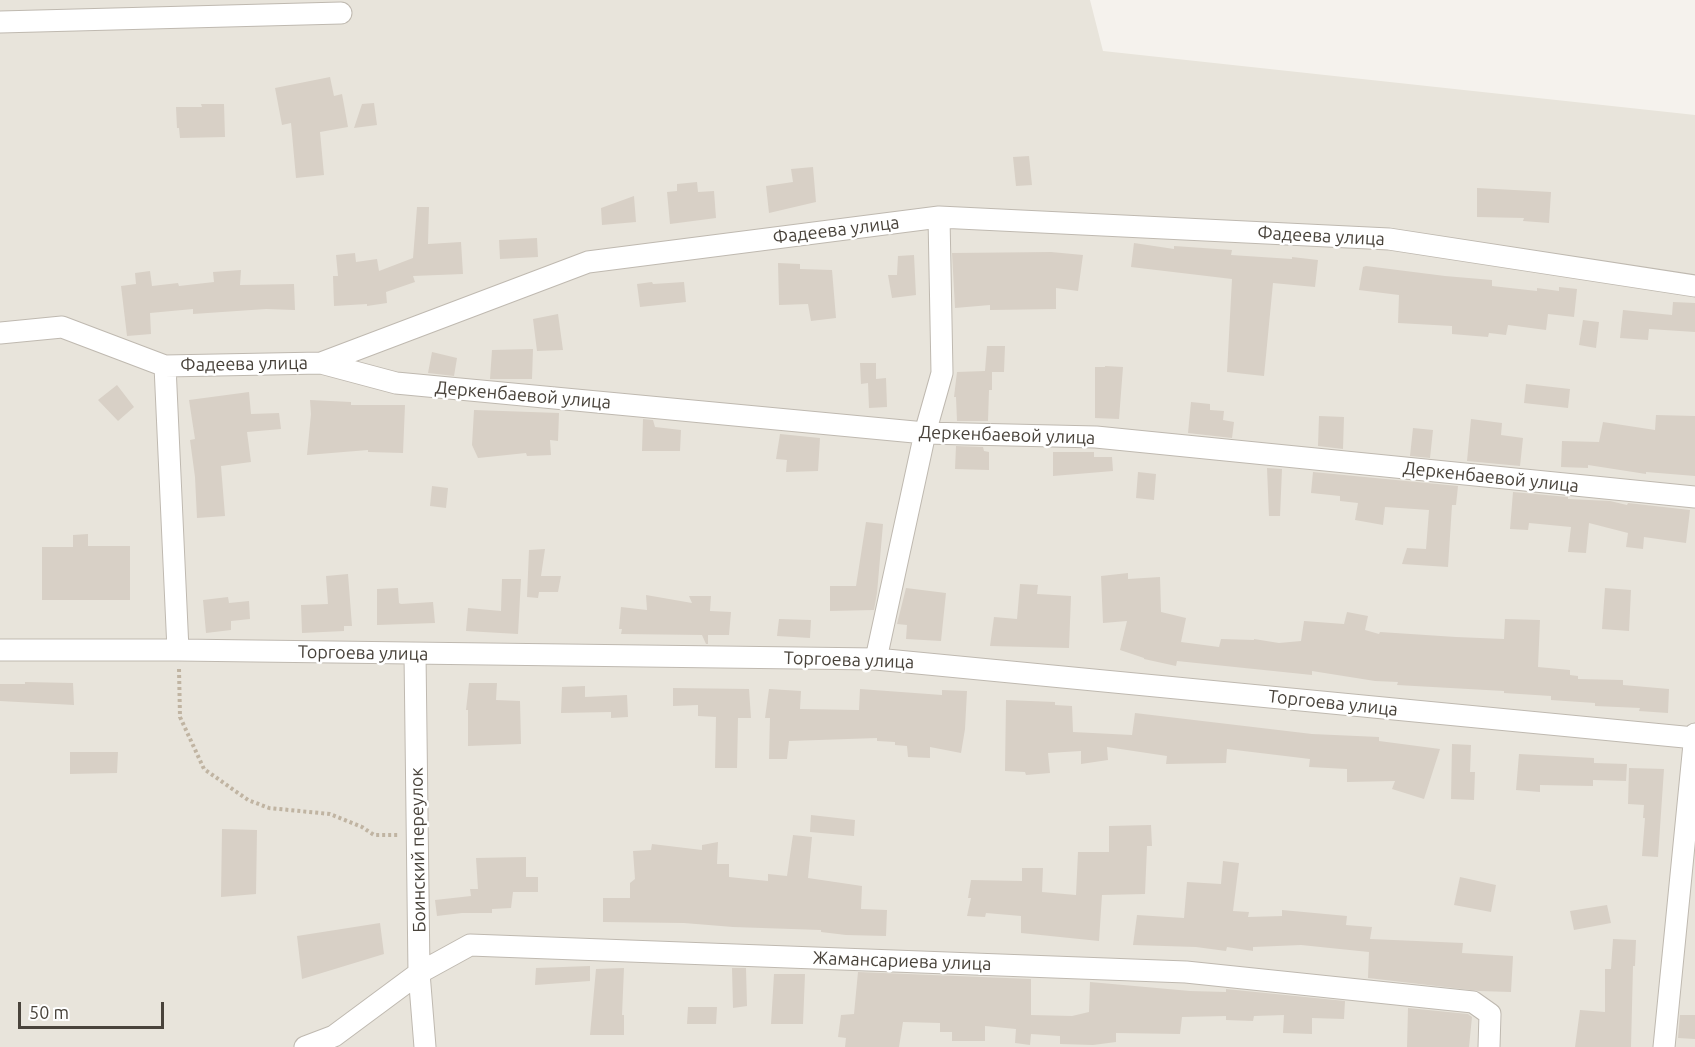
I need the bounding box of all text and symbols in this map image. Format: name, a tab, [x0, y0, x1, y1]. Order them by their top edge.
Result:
street label: Фадеева улица	[771, 212, 901, 248]
street label: Фадеева улица	[1257, 222, 1385, 250]
street label: Фадеева улица	[180, 352, 308, 376]
street label: Деркенбаевой улица	[434, 377, 612, 413]
street label: Деркенбаевой улица	[918, 421, 1096, 449]
street label: Деркенбаевой улица	[1402, 457, 1580, 497]
street label: Торгоева улица	[298, 641, 428, 665]
street label: Торгоева улица	[783, 647, 915, 673]
street label: Торгоева улица	[1267, 685, 1399, 721]
street label: Боинский переулок	[406, 767, 430, 933]
street label: Жамансариева улица	[812, 947, 992, 975]
scale bar	[21, 990, 166, 1028]
text: 50 m	[29, 1002, 69, 1022]

